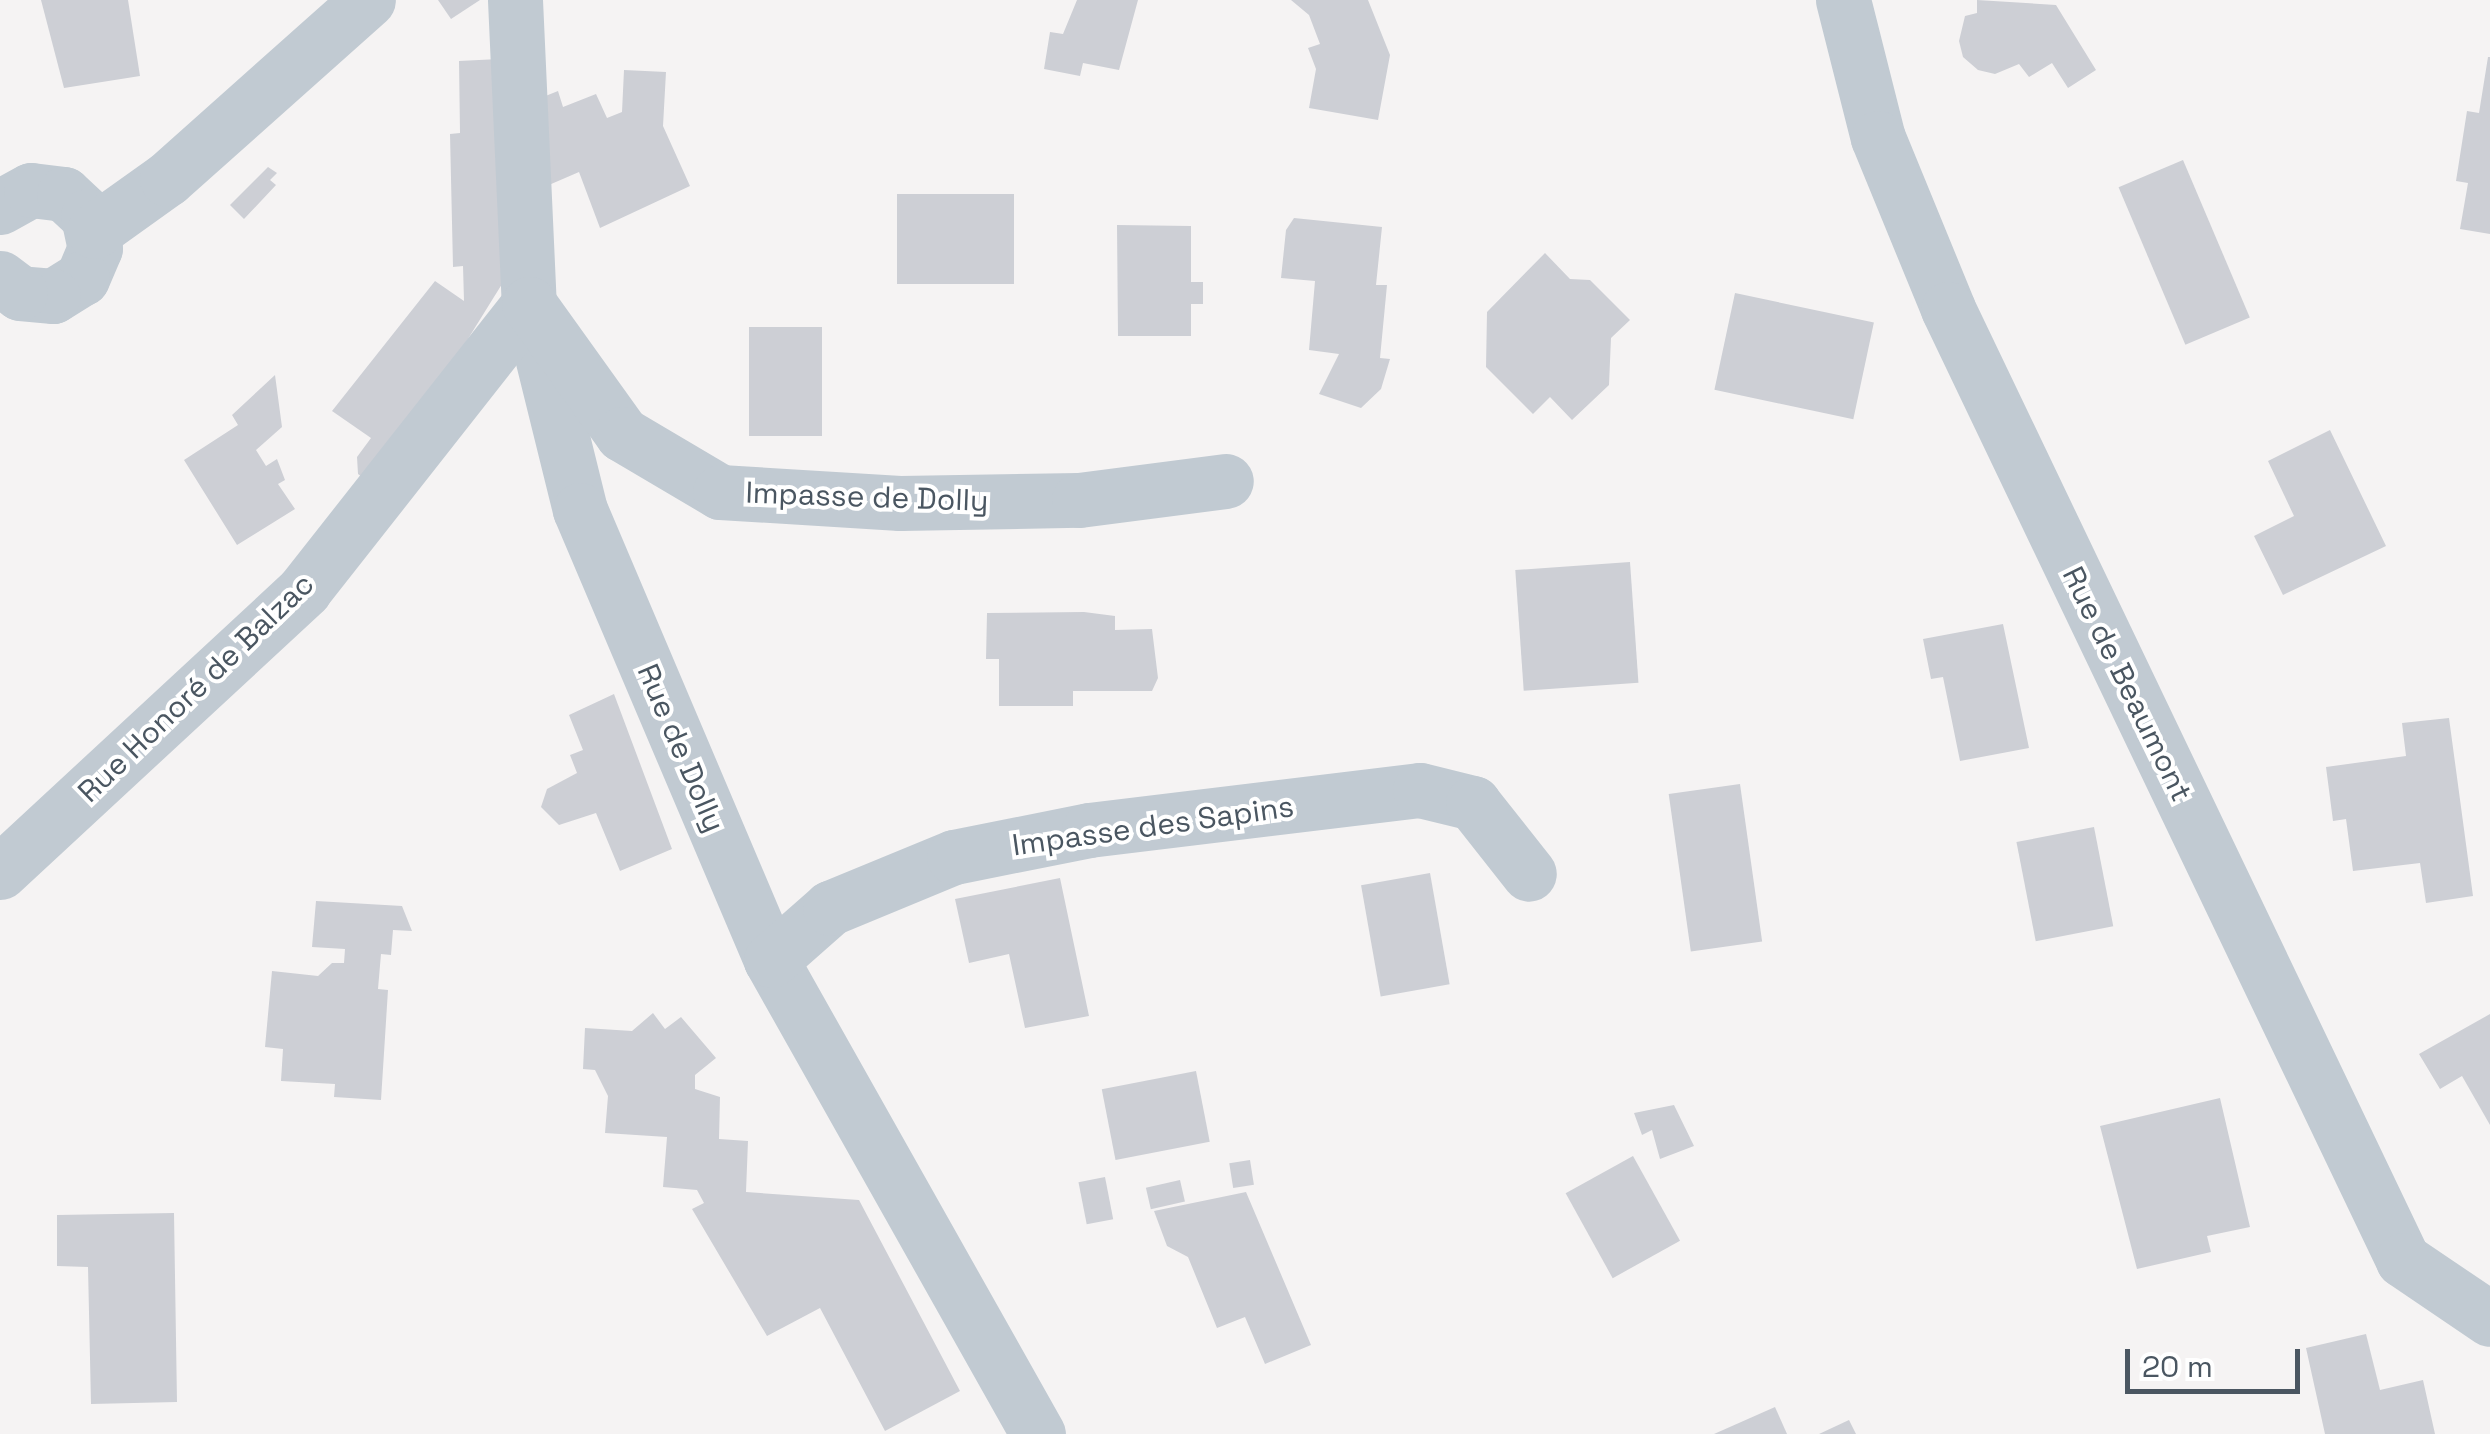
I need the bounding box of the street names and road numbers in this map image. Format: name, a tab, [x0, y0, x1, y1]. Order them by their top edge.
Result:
street label: Impasse de Dolly	[745, 475, 989, 519]
street label: Rue de Beaumont	[2055, 561, 2199, 807]
street label: Rue Honoré de Balzac	[71, 566, 321, 810]
street label: Rue de Dolly	[629, 659, 733, 837]
street label: Impasse des Sapins	[1010, 788, 1296, 864]

